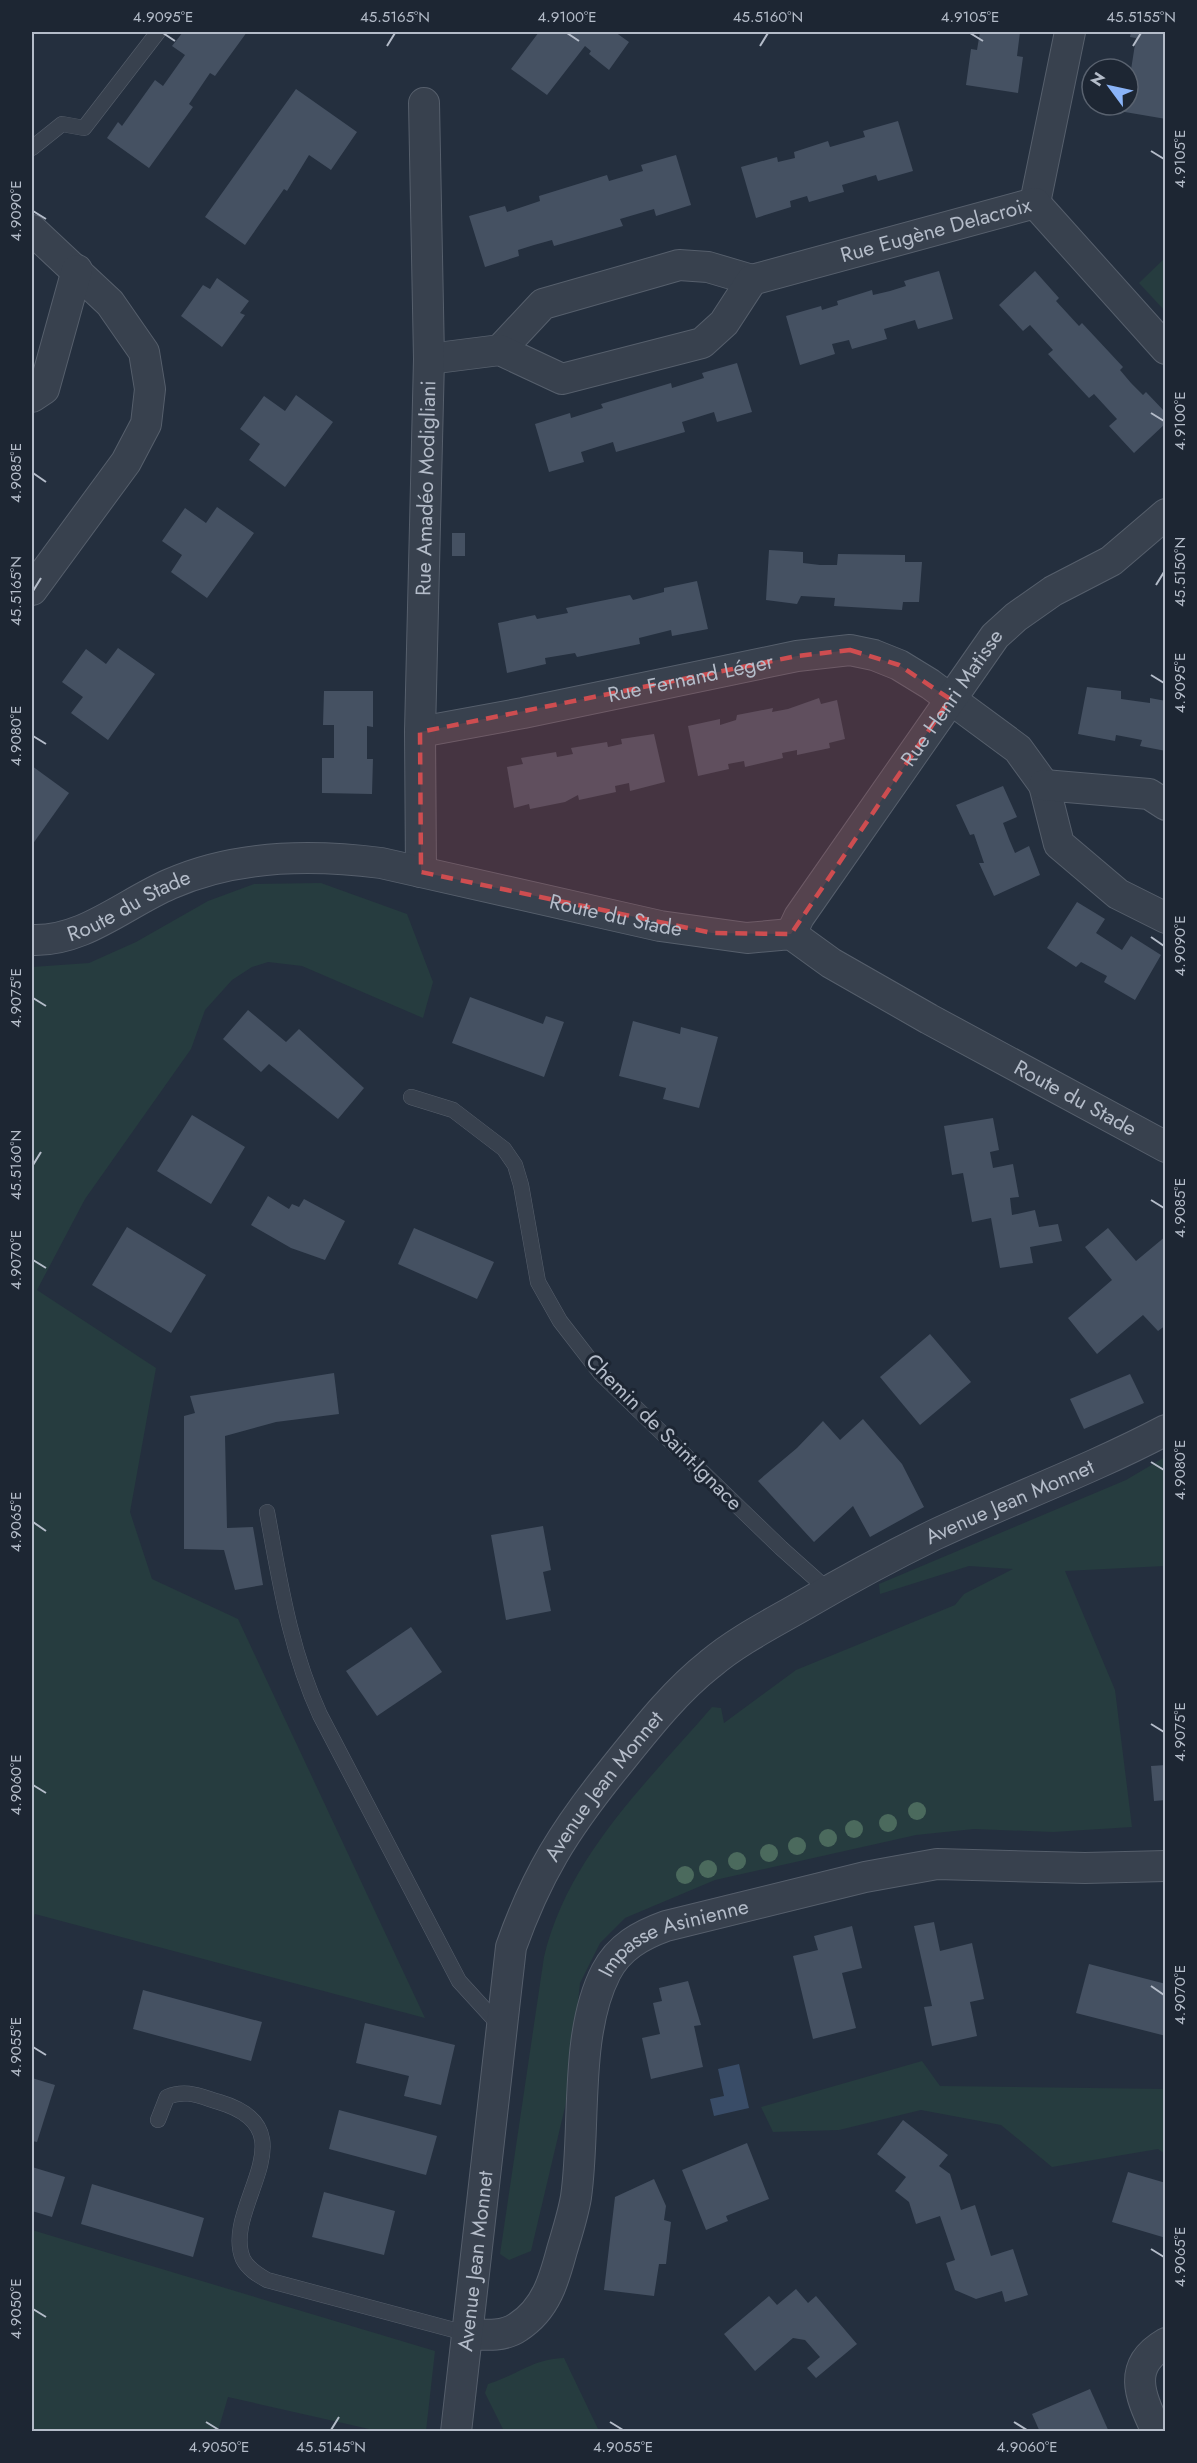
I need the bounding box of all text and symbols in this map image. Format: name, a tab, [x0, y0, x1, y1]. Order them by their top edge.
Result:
text: 4.9095°E	[133, 6, 193, 28]
text: 45.5165°N	[360, 6, 430, 28]
text: 4.9100°E	[537, 6, 597, 28]
text: 45.5160°N	[733, 6, 803, 28]
text: 4.9105°E	[941, 6, 999, 28]
text: 45.5155°N	[1106, 6, 1176, 28]
north arrow	[1080, 57, 1140, 117]
text: N	[1085, 68, 1111, 91]
text: 4.9105°E	[1169, 130, 1191, 188]
text: 4.9090°E	[5, 181, 27, 241]
street label: Rue Eugène Delacroix	[837, 190, 1035, 270]
street label: Rue Amadéo Modigliani	[408, 380, 443, 596]
text: 4.9100°E	[1169, 391, 1191, 451]
text: 4.9085°E	[5, 443, 27, 503]
text: 45.5150°N	[1169, 537, 1191, 607]
text: 45.5165°N	[5, 556, 27, 626]
street label: Rue Henri Matisse	[893, 623, 1010, 773]
street label: Rue Fernand Léger	[605, 646, 777, 710]
text: 4.9095°E	[1169, 653, 1191, 713]
text: 4.9080°E	[5, 706, 27, 766]
street label: Route du Stade	[63, 862, 195, 949]
street label: Route du Stade	[546, 886, 684, 944]
text: 4.9090°E	[1169, 916, 1191, 976]
text: 4.9075°E	[5, 968, 27, 1028]
street label: Route du Stade	[1009, 1053, 1142, 1143]
text: 45.5160°N	[5, 1130, 27, 1200]
text: 4.9085°E	[1169, 1178, 1191, 1238]
text: 4.9070°E	[5, 1230, 27, 1290]
street label: Chemin de Saint-Ignace	[579, 1347, 749, 1517]
text: 4.9080°E	[1169, 1440, 1191, 1500]
street label: Avenue Jean Monnet	[920, 1452, 1099, 1552]
text: 4.9065°E	[5, 1492, 27, 1552]
text: 4.9075°E	[1169, 1702, 1191, 1762]
street label: Avenue Jean Monnet	[537, 1704, 670, 1867]
text: 4.9060°E	[5, 1755, 27, 1815]
street label: Impasse Asinienne	[591, 1891, 752, 1982]
text: 4.9070°E	[1169, 1965, 1191, 2025]
text: 4.9055°E	[5, 2017, 27, 2077]
street label: Avenue Jean Monnet	[450, 2169, 501, 2353]
text: 4.9065°E	[1169, 2227, 1191, 2287]
text: 4.9050°E	[5, 2279, 27, 2339]
text: 4.9050°E	[189, 2436, 249, 2458]
text: 45.5145°N	[296, 2436, 366, 2458]
text: 4.9055°E	[593, 2436, 653, 2458]
text: 4.9060°E	[997, 2436, 1057, 2458]

